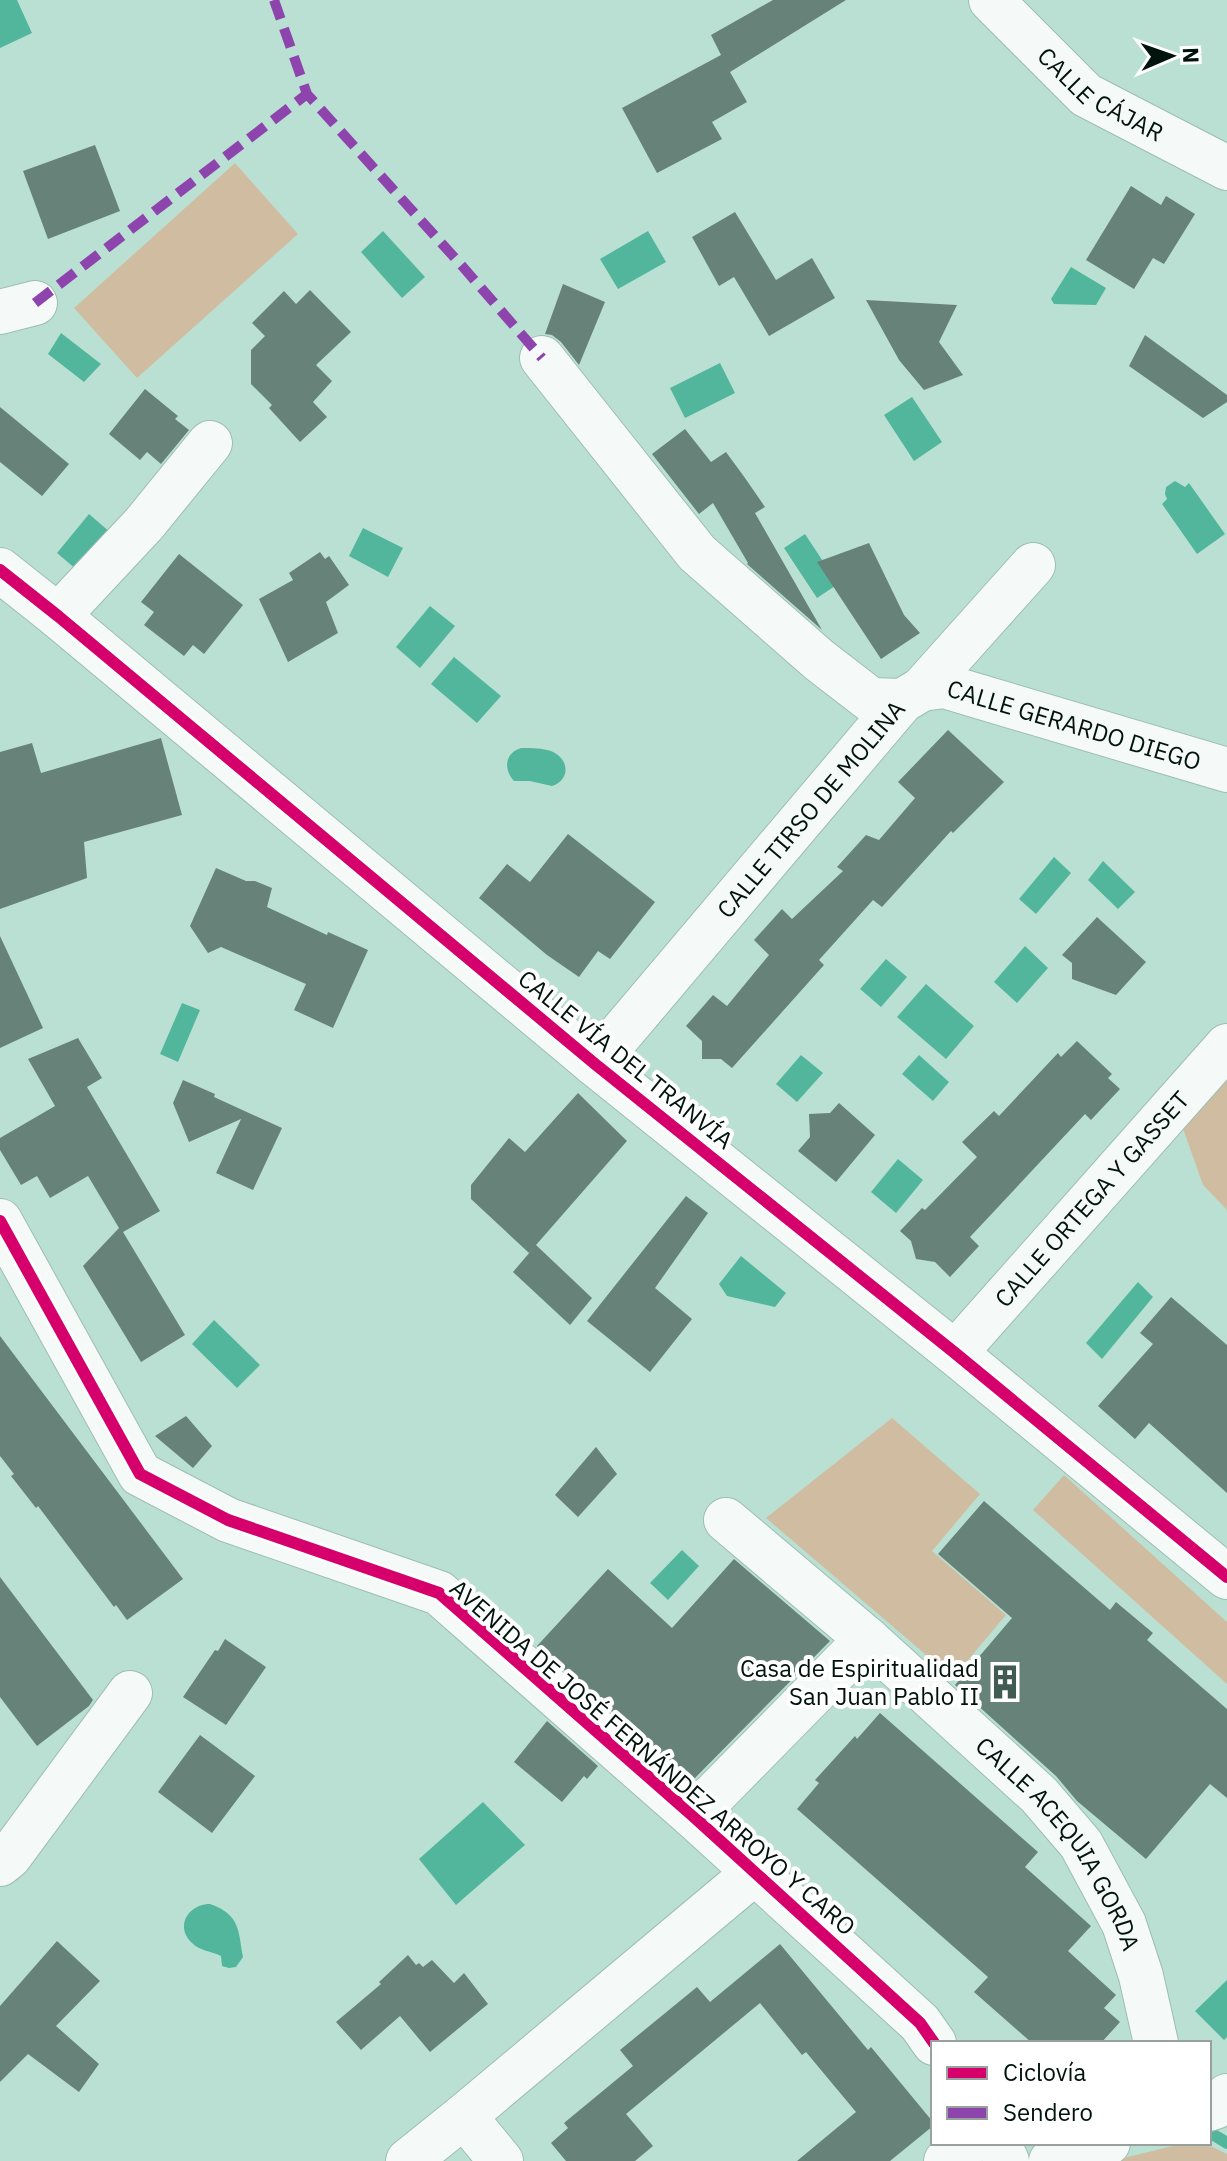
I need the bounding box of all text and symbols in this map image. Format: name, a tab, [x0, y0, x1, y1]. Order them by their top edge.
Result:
north arrow	[1131, 16, 1211, 96]
street label: CALLE CÁJAR	[1031, 40, 1169, 148]
text: N	[1177, 47, 1206, 64]
street label: CALLE GERARDO DIEGO	[944, 672, 1205, 777]
street label: CALLE TIRSO DE MOLINA	[710, 693, 912, 924]
street label: CALLE VÍA DEL TRANVÍA	[512, 962, 740, 1156]
street label: CALLE ORTEGA Y GASSET	[987, 1084, 1196, 1314]
street label: AVENIDA DE JOSÉ FERNÁNDEZ ARROYO Y CARO	[443, 1572, 863, 1942]
place label: Casa de Espiritualidad San Juan Pablo II	[740, 1652, 979, 1712]
building icon: Casa de Espiritualidad San Juan Pablo II	[986, 1663, 1024, 1701]
street label: CALLE ACEQUIA GORDA	[969, 1730, 1148, 1955]
legend	[931, 2041, 1211, 2145]
text: Ciclovía	[1003, 2056, 1087, 2088]
text: Sendero	[1003, 2096, 1093, 2128]

